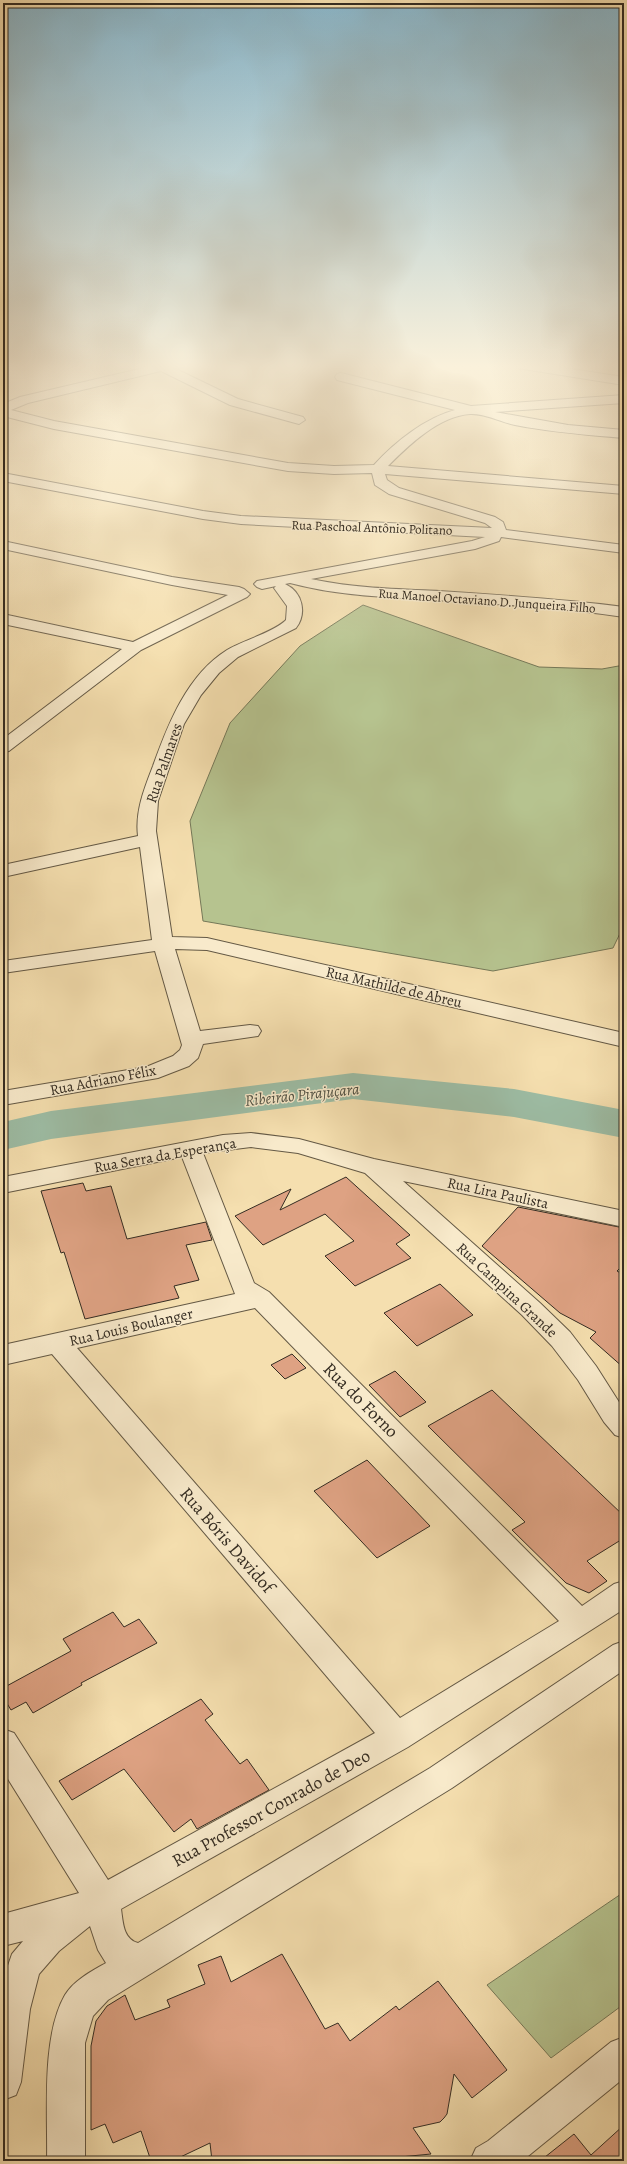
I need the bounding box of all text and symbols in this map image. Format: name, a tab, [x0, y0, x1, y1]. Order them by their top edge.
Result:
street label: Rua Paschoal Antônio Politano	[291, 516, 453, 539]
street label: Rua Manoel Octaviano D. Junqueira Filho	[378, 584, 596, 617]
street label: Rua Palmares	[141, 720, 187, 806]
street label: Rua Mathilde de Abreu	[324, 962, 465, 1013]
street label: Rua Adriano Félix	[48, 1060, 158, 1100]
water label: Ribeirão Pirajuçara	[244, 1078, 361, 1112]
street label: Rua Serra da Esperança	[92, 1133, 238, 1177]
street label: Rua Lira Paulista	[445, 1172, 551, 1214]
street label: Rua Campina Grande	[452, 1238, 562, 1342]
street label: Rua Louis Boulanger	[67, 1303, 195, 1351]
street label: Rua do Forno	[318, 1357, 404, 1443]
street label: Rua Bóris Davidof	[174, 1482, 282, 1600]
street label: Rua Professor Conrado de Deo	[168, 1743, 374, 1873]

